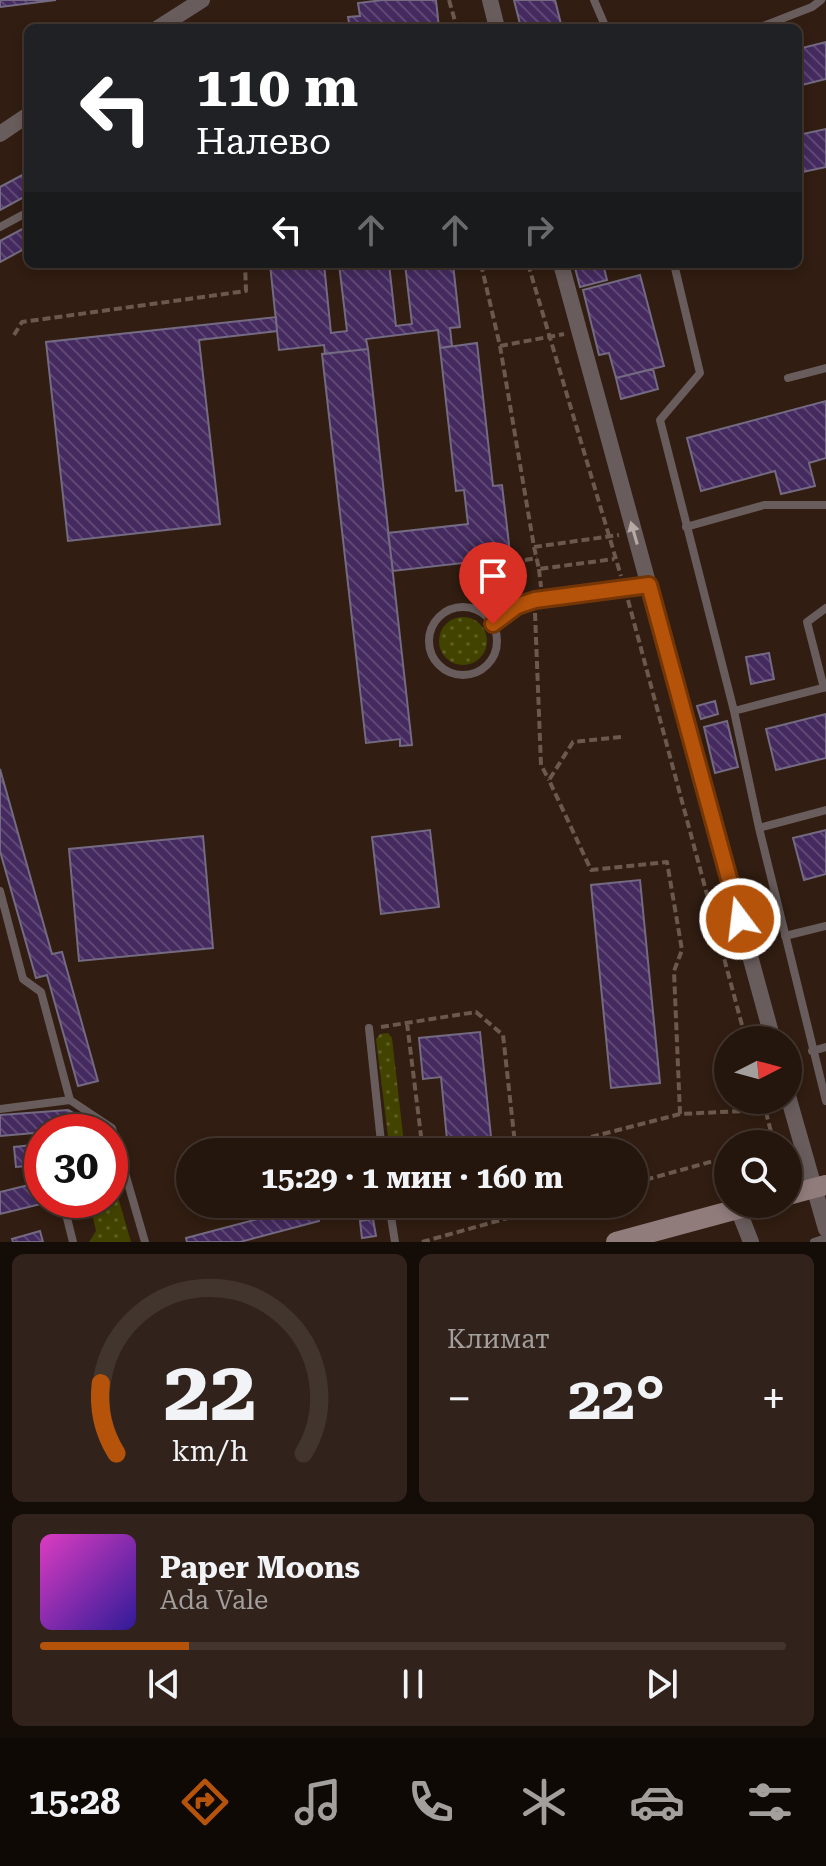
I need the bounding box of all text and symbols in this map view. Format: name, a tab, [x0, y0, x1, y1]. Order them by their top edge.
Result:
text: 110 m	[196, 54, 358, 120]
icon: left	[64, 56, 168, 160]
text: Налево	[196, 121, 331, 163]
icon: left	[265, 208, 309, 252]
icon: ahead	[349, 208, 393, 252]
icon: ahead	[433, 208, 477, 252]
icon: right	[517, 208, 561, 252]
one-way arrow	[627, 520, 640, 544]
pin	[459, 542, 527, 624]
icon: arrive	[471, 554, 515, 598]
position arrow	[698, 877, 782, 961]
north arrow	[714, 1026, 802, 1114]
map controls	[714, 1026, 802, 1218]
speed limit sign: 30	[24, 1114, 128, 1218]
button: search	[714, 1130, 802, 1218]
text: 15:29 · 1 мин · 160 m	[261, 1160, 563, 1195]
text: Климат	[447, 1324, 550, 1354]
text: 22	[163, 1343, 256, 1440]
text: 22°	[568, 1363, 665, 1434]
text: −	[447, 1373, 472, 1425]
text: +	[761, 1373, 786, 1425]
text: km/h	[171, 1434, 248, 1468]
text: Paper Moons	[160, 1550, 360, 1585]
text: Ada Vale	[160, 1585, 268, 1615]
icon: previous	[142, 1662, 186, 1706]
icon: pause	[391, 1662, 435, 1706]
icon: next	[640, 1662, 684, 1706]
icon: directions	[177, 1774, 233, 1830]
icon: music	[290, 1774, 346, 1830]
icon: phone	[403, 1774, 459, 1830]
icon: climate	[516, 1774, 572, 1830]
icon: car	[629, 1774, 685, 1830]
icon: filters	[742, 1774, 798, 1830]
text: 15:28	[28, 1781, 120, 1823]

